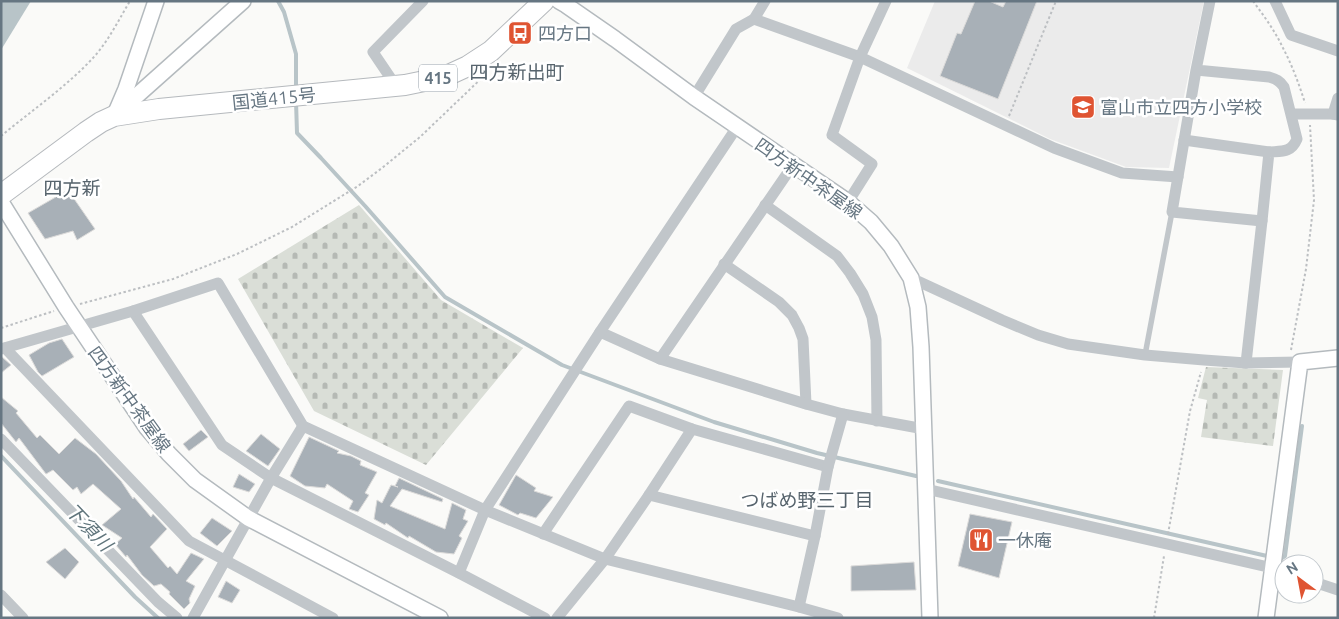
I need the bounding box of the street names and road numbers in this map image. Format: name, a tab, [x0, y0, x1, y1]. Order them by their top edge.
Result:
road number: 415	[419, 64, 457, 92]
street label: 国道415号	[231, 84, 317, 112]
street label: 四方新中茶屋線	[752, 134, 866, 222]
street label: 四方新中茶屋線	[85, 342, 175, 456]

